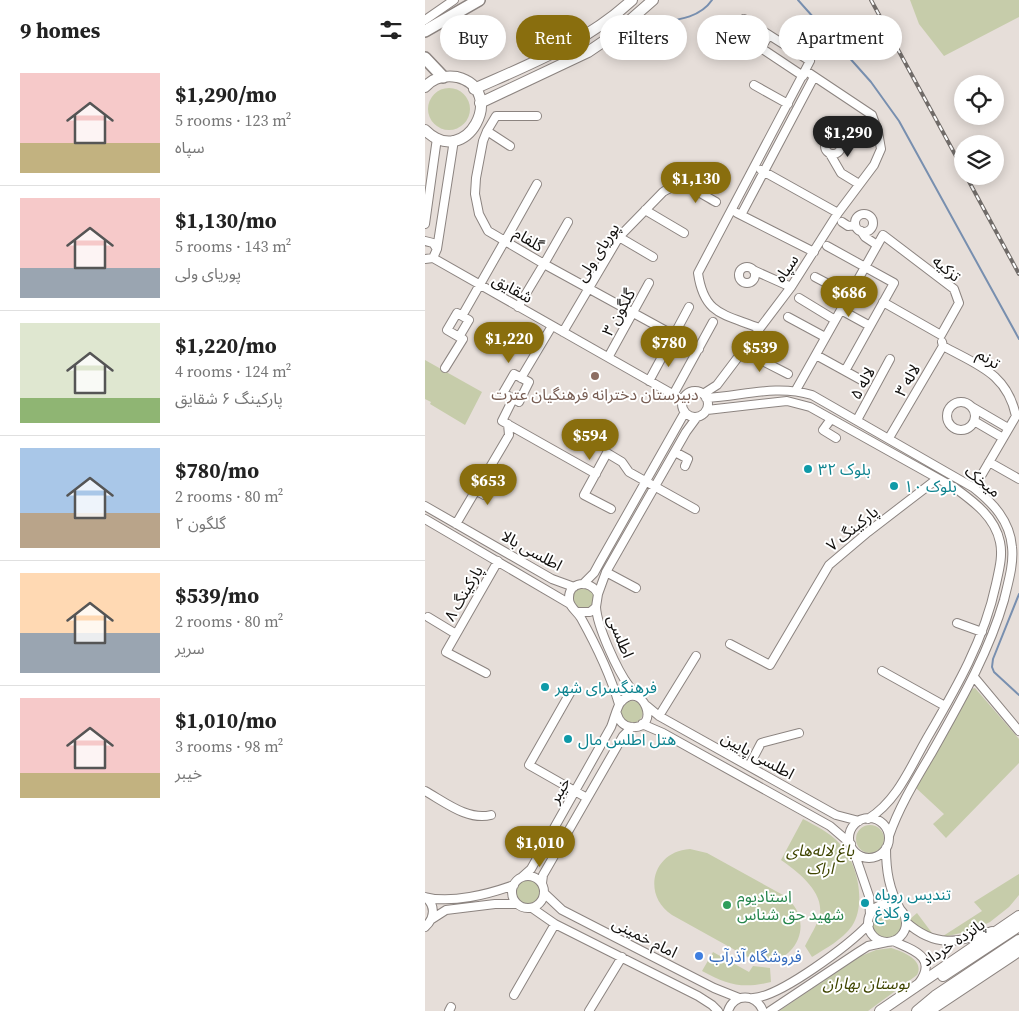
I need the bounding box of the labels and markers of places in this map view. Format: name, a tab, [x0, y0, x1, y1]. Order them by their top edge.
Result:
pin: $1,290	[807, 116, 889, 158]
pin: $1,130	[655, 162, 737, 204]
pin: $686	[819, 276, 879, 318]
pin: $1,220	[468, 322, 550, 364]
pin: $780	[639, 326, 699, 368]
pin: $539	[730, 330, 790, 373]
marker: دبیرستان دخترانه فرهنگیان عترت	[589, 370, 601, 382]
place label: دبیرستان دخترانه فرهنگیان عترت	[491, 383, 699, 405]
pin: $594	[560, 418, 620, 461]
place label: بلوک ۳۲	[818, 458, 871, 480]
marker: بلوک ۳۲	[802, 463, 814, 475]
pin: $653	[458, 464, 518, 506]
place label: بلوک ۱۰	[904, 475, 957, 497]
marker: بلوک ۱۰	[888, 480, 900, 492]
place label: فرهنگسرای شهر	[554, 676, 657, 698]
marker: فرهنگسرای شهر	[539, 681, 551, 693]
place label: هتل اطلس مال	[578, 728, 676, 750]
marker: هتل اطلس مال	[562, 733, 574, 745]
pin: $1,010	[499, 826, 581, 868]
place label: تندیس روباه و کلاغ	[875, 883, 951, 925]
place label: استادیوم شهید حق شناس	[737, 885, 844, 925]
marker: تندیس روباه و کلاغ	[859, 897, 871, 909]
marker: استادیوم شهید حق شناس	[721, 899, 733, 911]
place label: فروشگاه آذرآب	[709, 945, 802, 967]
marker: فروشگاه آذرآب	[693, 950, 705, 962]

